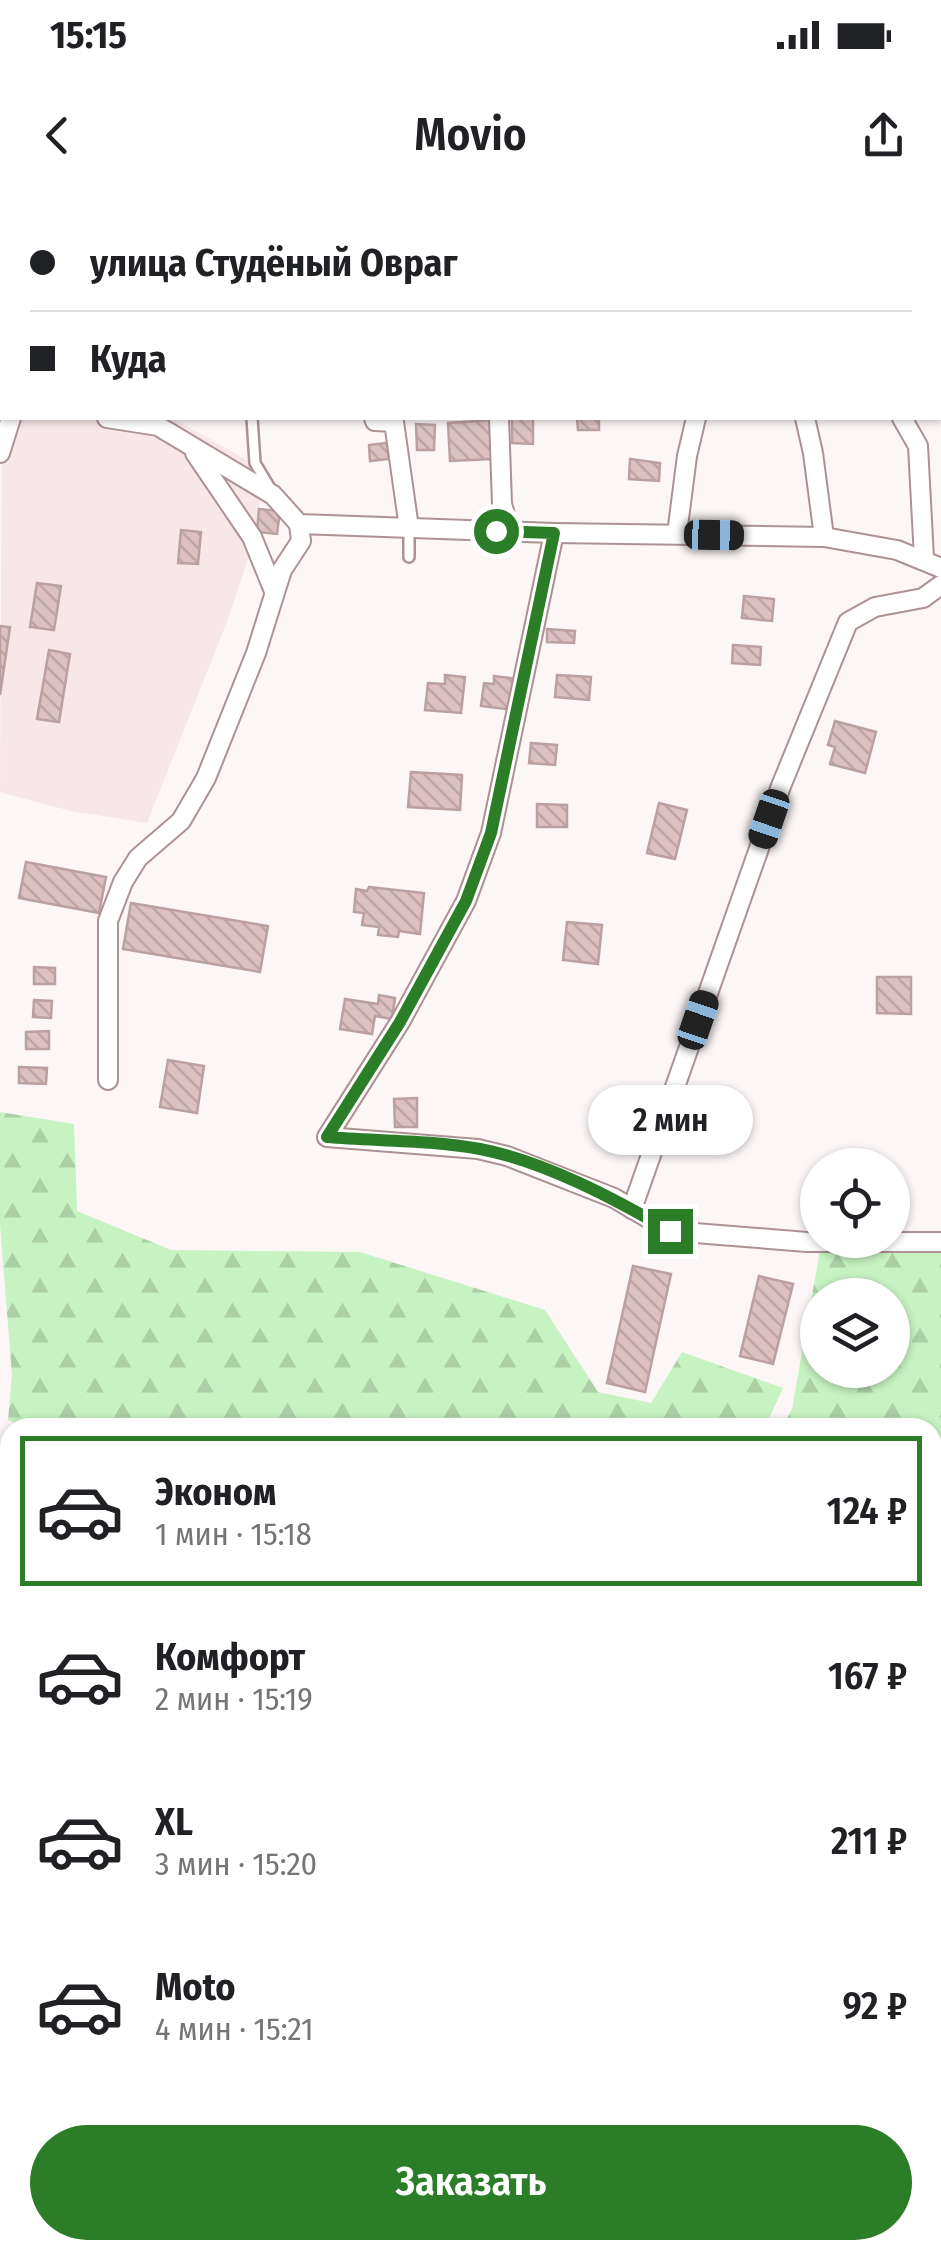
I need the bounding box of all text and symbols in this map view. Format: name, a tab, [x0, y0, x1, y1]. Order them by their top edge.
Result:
text: 15:15	[50, 12, 127, 58]
icon: back	[30, 108, 85, 163]
text: Movio	[414, 108, 527, 162]
icon: share	[856, 108, 911, 163]
text: улица Студёный Овраг	[90, 240, 457, 286]
text: Куда	[90, 336, 167, 382]
route start	[474, 509, 519, 554]
car	[684, 519, 744, 551]
car	[745, 786, 793, 852]
car	[674, 987, 722, 1053]
callout: 2 мин	[588, 1086, 752, 1156]
text: 2 мин	[633, 1101, 708, 1139]
map controls	[800, 1148, 910, 1388]
button: locate	[800, 1148, 910, 1258]
route end	[648, 1209, 693, 1254]
button: layers	[800, 1278, 910, 1388]
icon: car	[35, 1466, 125, 1556]
text: Эконом	[155, 1469, 276, 1515]
text: 124 ₽	[827, 1488, 907, 1534]
text: 1 мин · 15:18	[155, 1515, 312, 1553]
icon: car	[35, 1631, 125, 1721]
text: Комфорт	[155, 1634, 305, 1680]
text: 167 ₽	[828, 1653, 907, 1699]
text: 2 мин · 15:19	[155, 1680, 313, 1718]
icon: car	[35, 1796, 125, 1886]
text: XL	[155, 1799, 193, 1845]
text: 211 ₽	[831, 1818, 907, 1864]
text: 3 мин · 15:20	[155, 1845, 317, 1883]
icon: car	[35, 1961, 125, 2051]
text: Moto	[155, 1964, 236, 2010]
text: 92 ₽	[842, 1983, 907, 2029]
text: 4 мин · 15:21	[155, 2010, 313, 2048]
button: Заказать	[30, 2125, 912, 2240]

